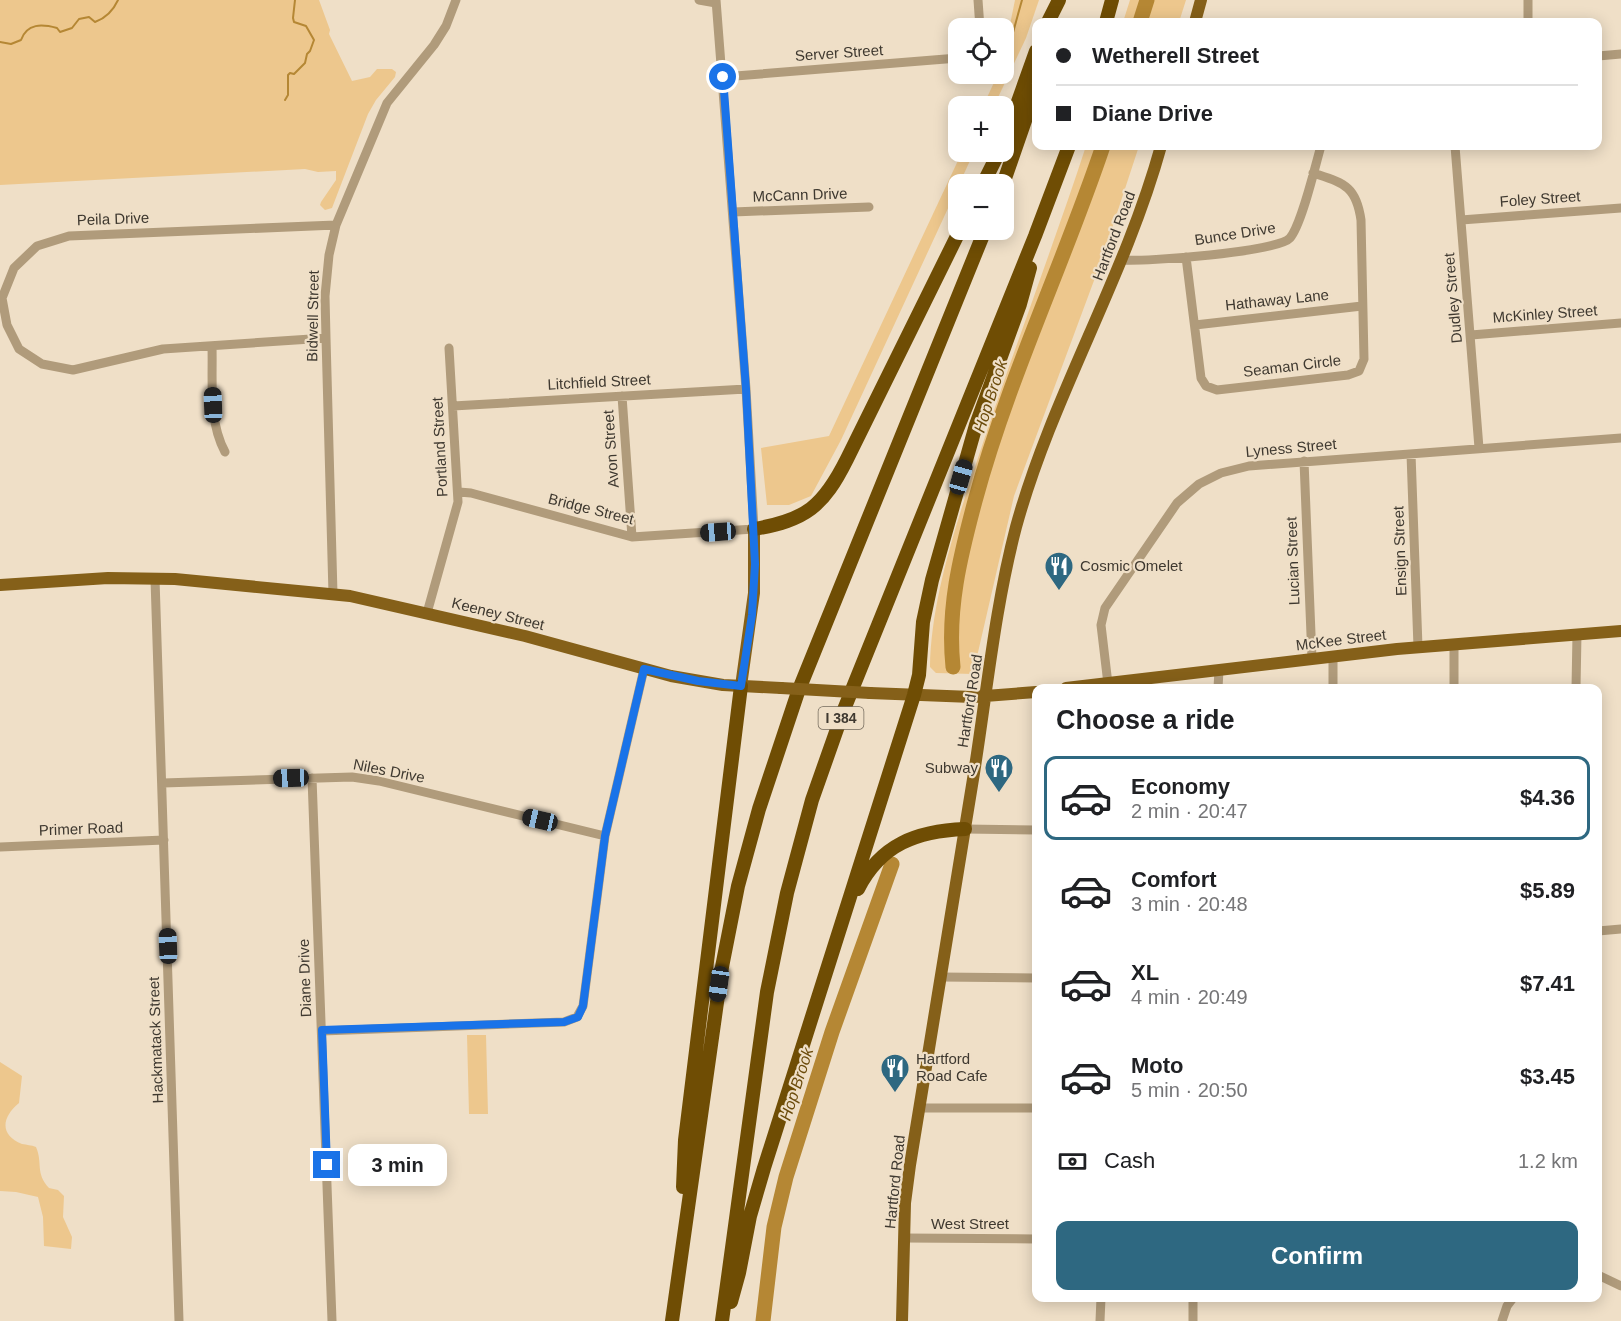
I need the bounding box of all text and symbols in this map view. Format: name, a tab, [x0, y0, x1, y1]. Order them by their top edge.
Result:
map controls	[948, 18, 1014, 240]
button: locate	[948, 18, 1014, 84]
street label: Server Street	[794, 41, 884, 64]
text: Wetherell Street	[1092, 43, 1259, 68]
route start	[709, 63, 736, 90]
button: +	[948, 96, 1014, 162]
text: Diane Drive	[1092, 101, 1213, 126]
button: −	[948, 174, 1014, 240]
street label: McCann Drive	[752, 184, 848, 205]
street label: Foley Street	[1499, 187, 1582, 210]
street label: Hartford Road	[1089, 189, 1138, 283]
street label: Peila Drive	[76, 209, 150, 228]
street label: Bunce Drive	[1193, 219, 1277, 248]
street label: Dudley Street	[1440, 251, 1465, 344]
street label: Bidwell Street	[303, 269, 322, 362]
street label: Hathaway Lane	[1224, 286, 1330, 313]
street label: McKinley Street	[1492, 301, 1599, 326]
street label: Seaman Circle	[1242, 351, 1342, 380]
water label: Hop Brook	[971, 357, 1011, 435]
street label: Litchfield Street	[547, 370, 652, 393]
car	[203, 387, 223, 423]
street label: Portland Street	[428, 396, 451, 497]
street label: Avon Street	[599, 409, 622, 489]
street label: Lyness Street	[1245, 435, 1338, 460]
car	[947, 457, 975, 497]
street label: Bridge Street	[547, 490, 636, 528]
street label: Ensign Street	[1389, 505, 1410, 596]
street label: Lucian Street	[1282, 516, 1303, 605]
car	[699, 522, 737, 542]
restaurant icon: Cosmic Omelet	[1043, 550, 1075, 592]
place label: Cosmic Omelet	[1080, 557, 1183, 574]
street label: Keeney Street	[450, 594, 547, 633]
street label: McKee Street	[1295, 625, 1388, 653]
street label: Hartford Road	[954, 653, 985, 749]
text: Choose a ride	[1056, 705, 1235, 735]
road number: I 384	[818, 707, 864, 729]
restaurant icon: Subway	[983, 752, 1015, 794]
street label: Niles Drive	[352, 755, 426, 786]
place label: Subway	[925, 759, 978, 776]
car	[273, 768, 309, 788]
icon: car	[1059, 771, 1113, 825]
text: Economy	[1131, 774, 1230, 799]
text: $4.36	[1520, 785, 1575, 810]
text: 2 min · 20:47	[1131, 800, 1248, 822]
car	[520, 807, 560, 833]
street label: Primer Road	[39, 819, 123, 838]
icon: car	[1059, 864, 1113, 918]
text: Comfort	[1131, 867, 1217, 892]
text: $5.89	[1520, 878, 1575, 903]
text: 3 min · 20:48	[1131, 893, 1248, 915]
car	[158, 928, 178, 964]
street label: Diane Drive	[295, 939, 314, 1017]
icon: car	[1059, 957, 1113, 1011]
text: XL	[1131, 960, 1159, 985]
car	[708, 965, 730, 1003]
text: $7.41	[1520, 971, 1575, 996]
street label: Hackmatack Street	[145, 976, 166, 1104]
text: 4 min · 20:49	[1131, 986, 1248, 1008]
water label: Hop Brook	[777, 1045, 817, 1123]
place label: Hartford Road Cafe	[916, 1050, 988, 1084]
icon: car	[1059, 1050, 1113, 1104]
restaurant icon: Hartford Road Cafe	[879, 1052, 911, 1094]
text: Moto	[1131, 1053, 1184, 1078]
text: $3.45	[1520, 1064, 1575, 1089]
text: 5 min · 20:50	[1131, 1079, 1248, 1101]
street label: Hartford Road	[881, 1134, 908, 1230]
callout: 3 min	[348, 1144, 447, 1186]
icon: cash	[1056, 1145, 1089, 1178]
text: Cash	[1104, 1148, 1155, 1173]
text: 1.2 km	[1518, 1150, 1578, 1172]
route end	[313, 1151, 340, 1178]
text: 3 min	[371, 1154, 424, 1176]
street label: West Street	[931, 1215, 1010, 1232]
button: Confirm	[1056, 1221, 1578, 1290]

